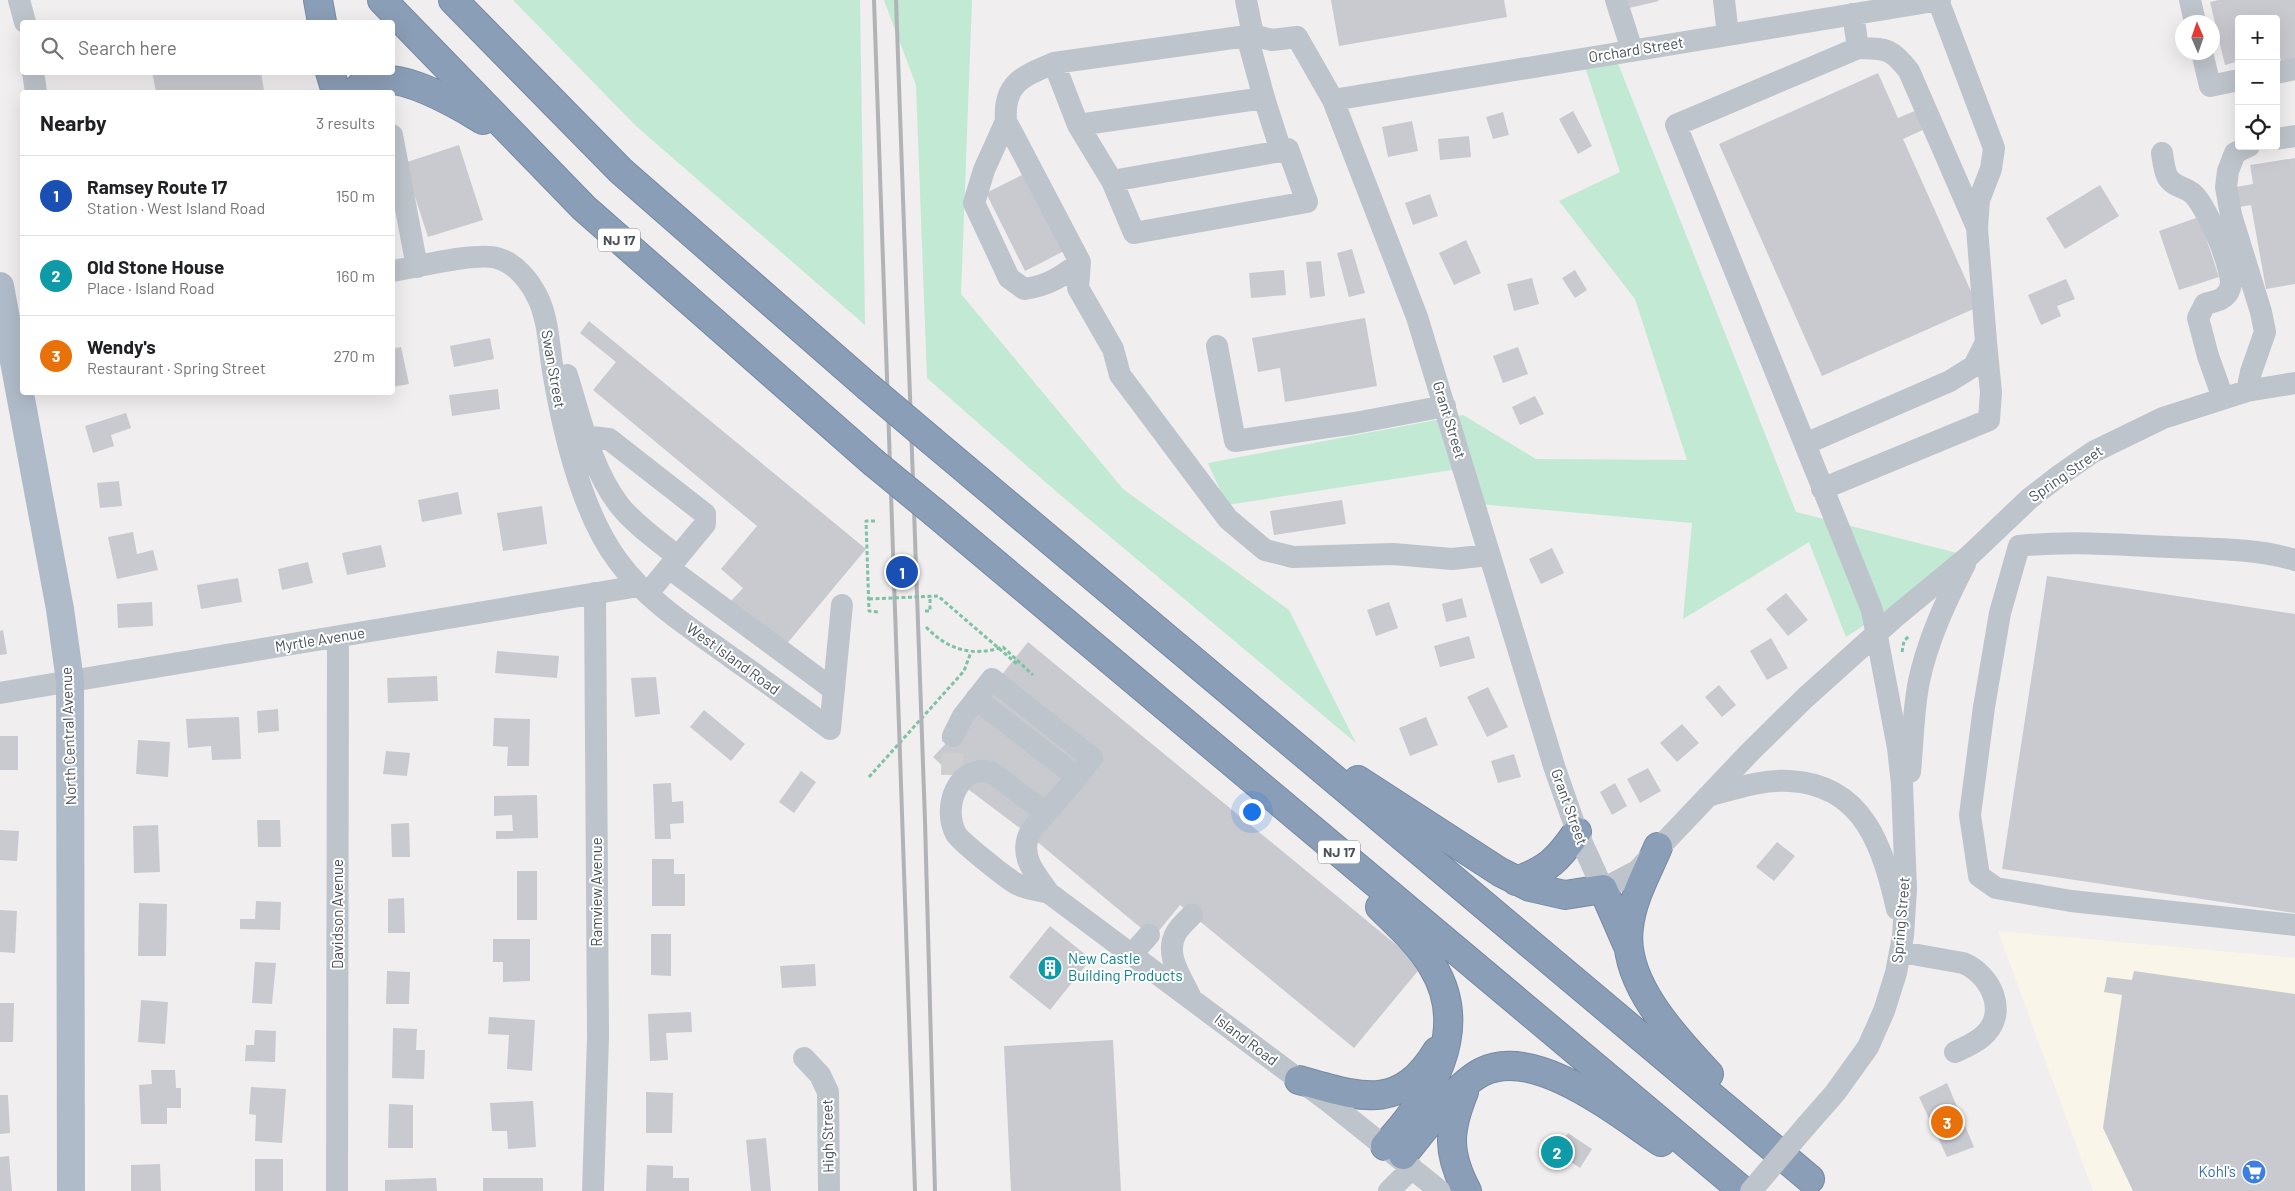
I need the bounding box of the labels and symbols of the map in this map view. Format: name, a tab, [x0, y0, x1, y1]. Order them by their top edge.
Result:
north arrow	[2175, 15, 2220, 60]
street label: Orchard Street	[1587, 33, 1685, 65]
road number: NJ 17	[598, 228, 640, 252]
street label: Swan Street	[538, 328, 570, 409]
street label: Grant Street	[1430, 379, 1470, 460]
street label: Spring Street	[2025, 441, 2106, 505]
pin: 1	[886, 553, 918, 591]
street label: West Island Road	[684, 618, 784, 698]
street label: Myrtle Avenue	[274, 623, 366, 655]
street label: North Central Avenue	[57, 667, 79, 806]
street label: Grant Street	[1548, 766, 1592, 847]
your location	[1239, 799, 1265, 825]
street label: Ramview Avenue	[587, 837, 605, 947]
road number: NJ 17	[1318, 840, 1360, 864]
street label: Davidson Avenue	[328, 859, 346, 969]
street label: Spring Street	[1887, 876, 1913, 964]
place label: New Castle Building Products	[1068, 949, 1183, 984]
building icon: New Castle Building Products	[1037, 955, 1063, 981]
street label: Island Road	[1211, 1010, 1282, 1069]
street label: High Street	[817, 1099, 837, 1173]
pin: 3	[1931, 1103, 1963, 1141]
pin: 2	[1541, 1133, 1573, 1171]
supermarket icon: Kohl's	[2241, 1159, 2267, 1185]
place label: Kohl's	[2199, 1162, 2236, 1180]

